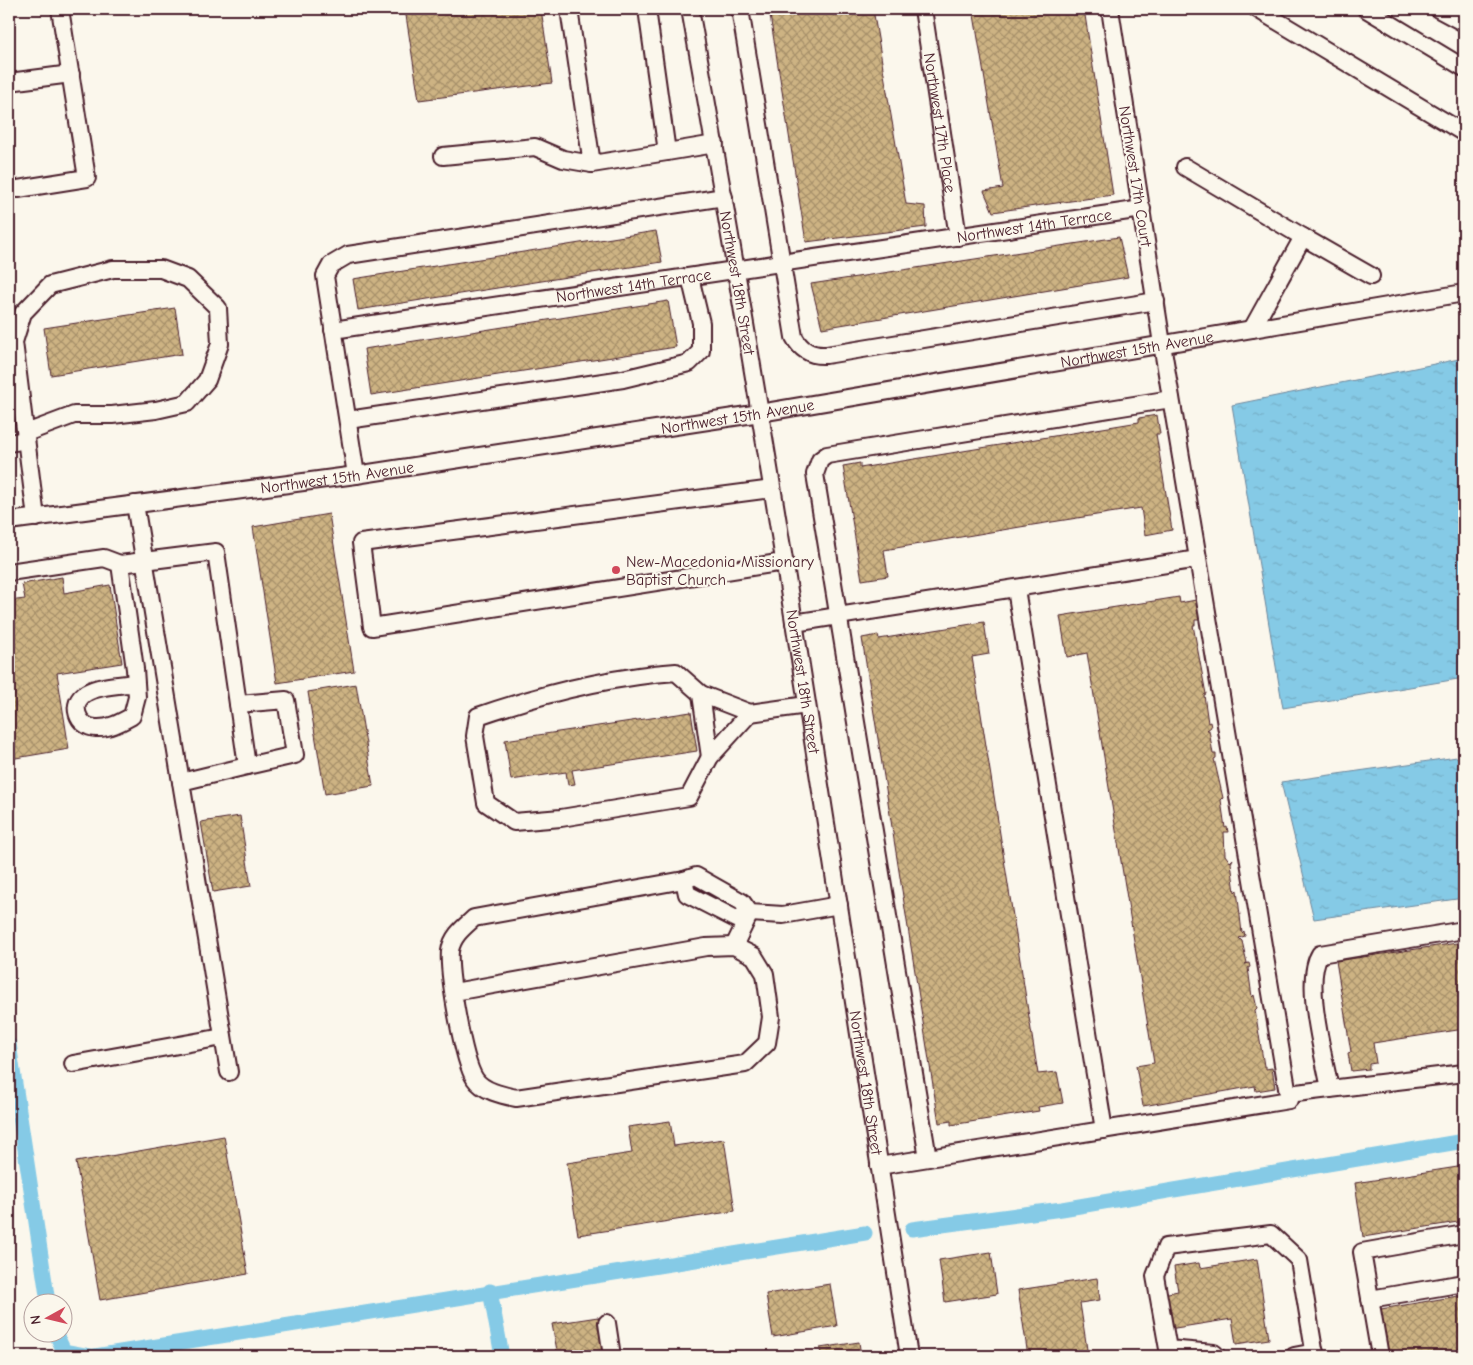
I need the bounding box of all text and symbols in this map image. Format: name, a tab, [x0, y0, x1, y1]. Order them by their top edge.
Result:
street label: Northwest 17th Place	[920, 52, 959, 194]
street label: Northwest 17th Court	[1115, 105, 1155, 248]
street label: Northwest 14th Terrace	[956, 206, 1113, 247]
street label: Northwest 18th Street	[716, 210, 758, 357]
street label: Northwest 14th Terrace	[555, 266, 713, 307]
street label: Northwest 15th Avenue	[1059, 328, 1215, 372]
street label: Northwest 15th Avenue	[660, 396, 816, 438]
street label: Northwest 15th Avenue	[259, 458, 415, 498]
place label: New-Macedonia Missionary Baptist Church	[626, 553, 815, 589]
marker: New-Macedonia Missionary Baptist Church	[610, 564, 622, 576]
street label: Northwest 18th Street	[782, 608, 823, 755]
street label: Northwest 18th Street	[845, 1009, 886, 1157]
north arrow	[22, 1292, 72, 1342]
text: N	[27, 1314, 45, 1325]

